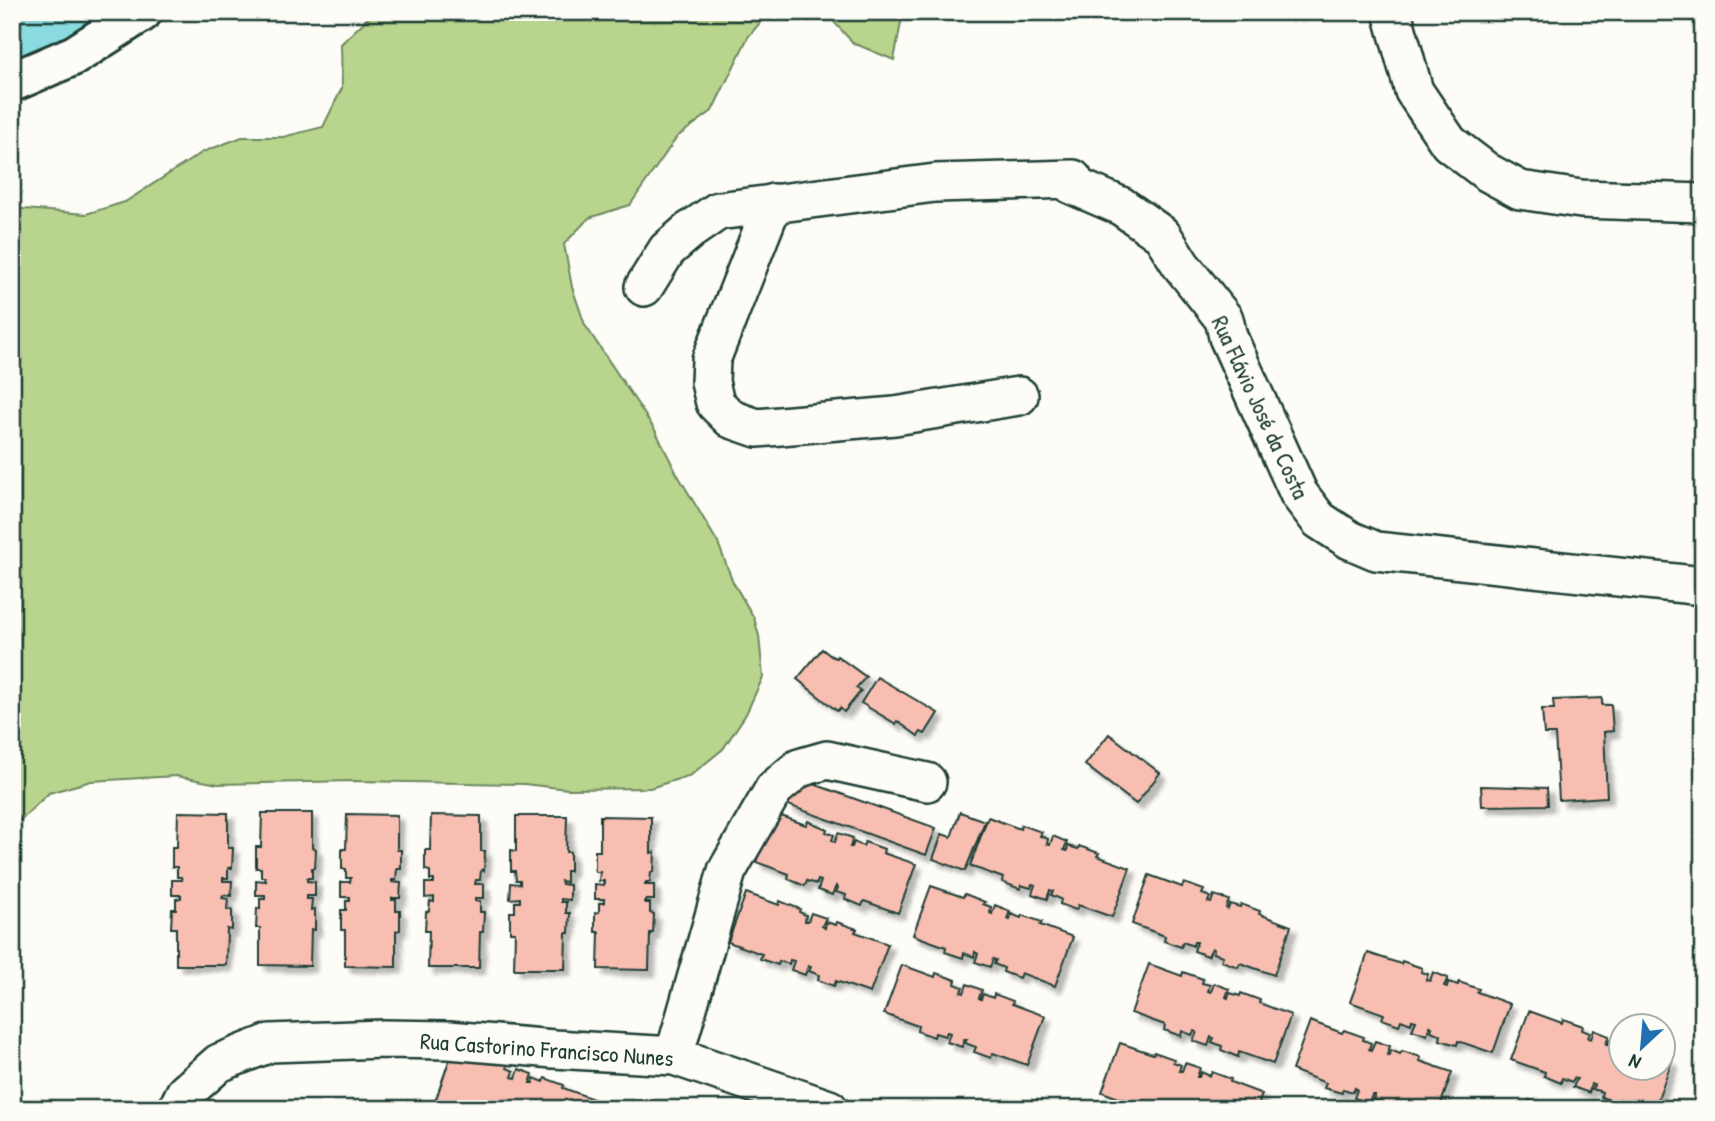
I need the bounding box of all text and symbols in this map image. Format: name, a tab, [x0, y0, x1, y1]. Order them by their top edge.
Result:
street label: Rua Flávio José da Costa	[1205, 310, 1317, 504]
north arrow	[1606, 1012, 1676, 1082]
street label: Rua Castorino Francisco Nunes	[419, 1025, 675, 1073]
text: N	[1624, 1048, 1645, 1076]

